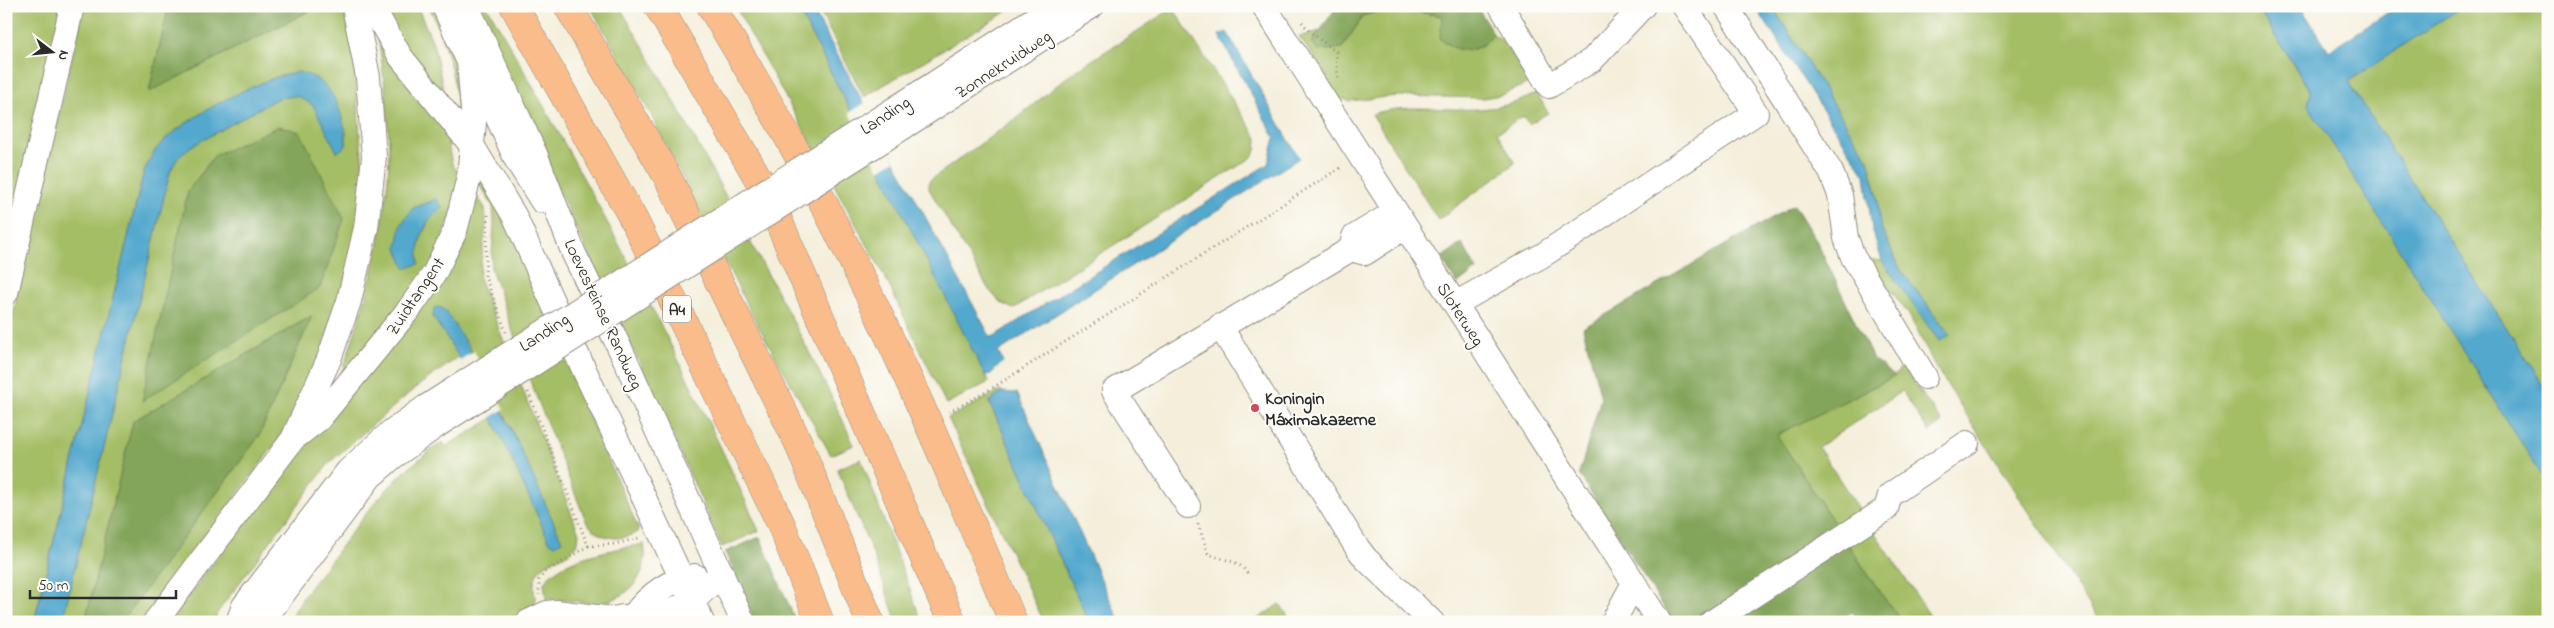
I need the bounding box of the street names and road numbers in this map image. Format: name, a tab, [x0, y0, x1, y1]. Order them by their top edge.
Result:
street label: Zonnekruidweg	[951, 25, 1058, 107]
street label: Landing	[856, 91, 917, 144]
street label: Loevesteinse Randweg	[555, 235, 648, 395]
street label: Zuidtangent	[381, 253, 453, 342]
street label: Sloterweg	[1428, 278, 1490, 353]
road number: A4	[663, 296, 691, 322]
street label: Landing	[515, 308, 576, 361]

